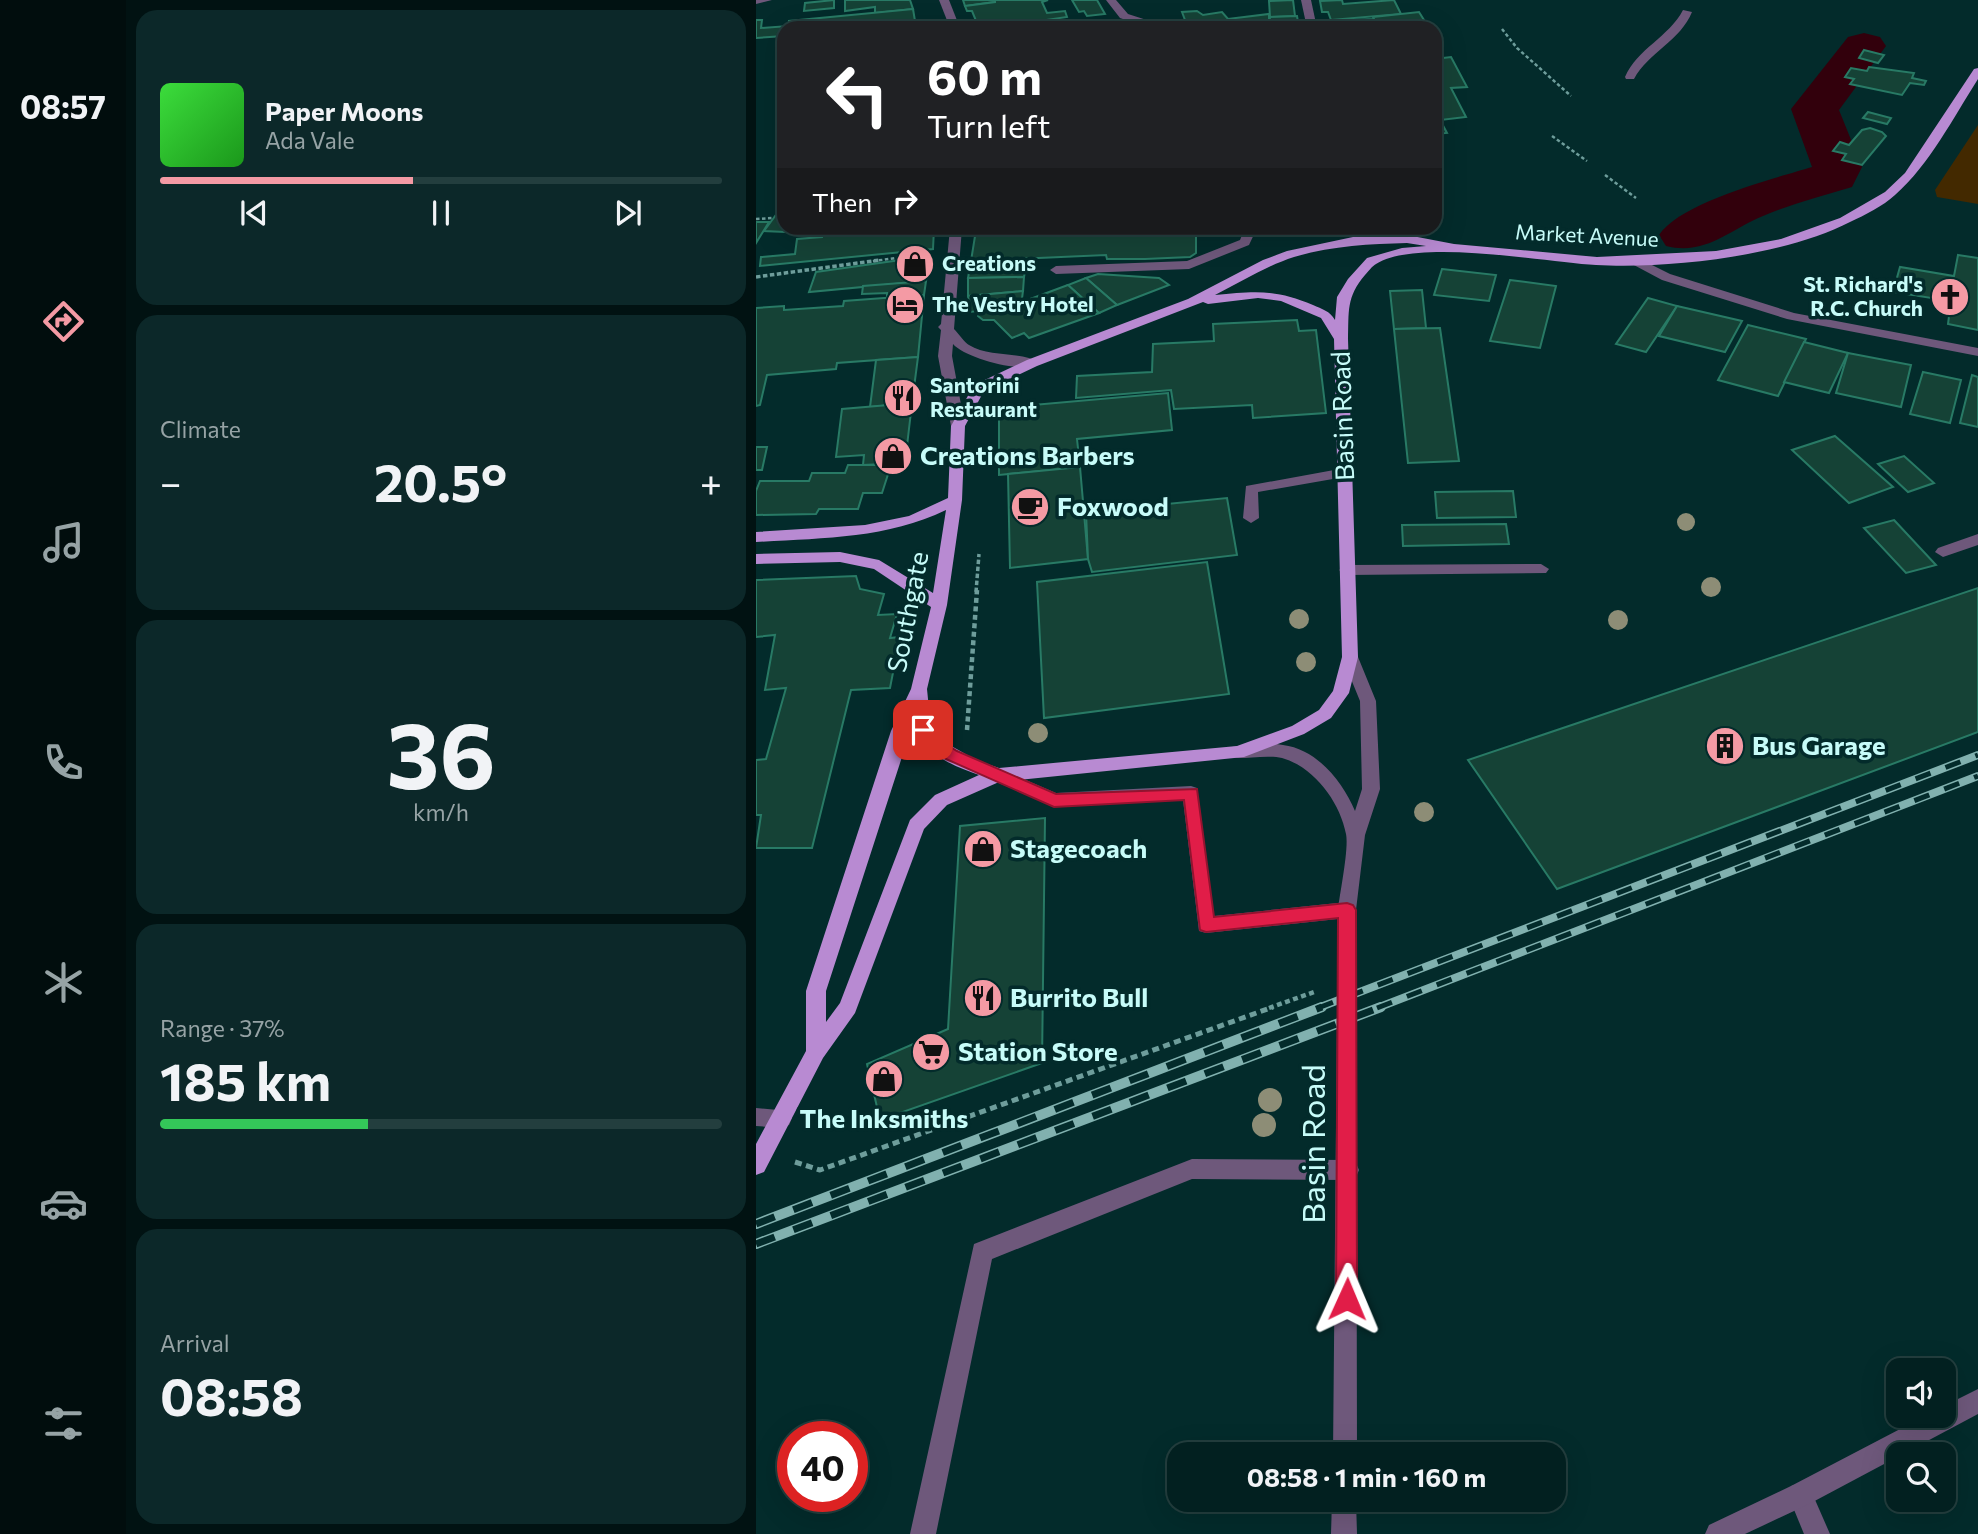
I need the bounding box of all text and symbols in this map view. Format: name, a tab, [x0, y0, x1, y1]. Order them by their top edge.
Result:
text: 60 m	[927, 45, 1042, 105]
icon: left	[812, 49, 903, 140]
text: 08:57	[20, 86, 106, 126]
text: Paper Moons	[265, 95, 423, 126]
text: Turn left	[927, 105, 1051, 145]
text: Ada Vale	[265, 126, 355, 154]
icon: right	[886, 182, 924, 220]
text: Then	[812, 186, 872, 217]
icon: previous	[235, 194, 273, 232]
icon: pause	[422, 194, 460, 232]
icon: next	[609, 194, 647, 232]
street label: Market Avenue	[1515, 218, 1660, 251]
shop icon: Creations	[894, 243, 936, 285]
place label: Creations	[942, 250, 1036, 275]
place label: St. Richard's R.C. Church	[1803, 271, 1923, 320]
church icon: St. Richard's R.C. Church	[1929, 276, 1971, 318]
hotel icon: The Vestry Hotel	[884, 284, 926, 326]
place label: The Vestry Hotel	[932, 291, 1094, 316]
icon: directions	[39, 297, 88, 346]
street label: Basin Road	[1324, 351, 1359, 481]
place label: Santorini Restaurant	[930, 372, 1037, 421]
restaurant icon: Santorini Restaurant	[882, 377, 924, 419]
text: Climate	[160, 415, 241, 443]
shop icon: Creations Barbers	[872, 435, 914, 477]
place label: Creations Barbers	[920, 439, 1135, 470]
text: 20.5°	[374, 449, 507, 513]
text: −	[160, 458, 182, 505]
text: +	[700, 458, 722, 505]
cafe icon: Foxwood	[1009, 486, 1051, 528]
place label: Foxwood	[1057, 490, 1169, 521]
icon: music	[39, 518, 88, 567]
street label: Southgate	[880, 549, 933, 675]
text: 36	[386, 696, 496, 808]
pin	[893, 700, 953, 760]
icon: arrive	[904, 711, 942, 749]
building icon: Bus Garage	[1704, 725, 1746, 767]
place label: Bus Garage	[1752, 729, 1886, 760]
icon: phone	[39, 738, 88, 787]
text: km/h	[413, 798, 469, 826]
shop icon: Stagecoach	[962, 828, 1004, 870]
place label: Stagecoach	[1010, 832, 1147, 863]
icon: climate	[39, 958, 88, 1007]
restaurant icon: Burrito Bull	[962, 977, 1004, 1019]
place label: Burrito Bull	[1010, 981, 1148, 1012]
text: Range · 37%	[160, 1014, 285, 1042]
supermarket icon: Station Store	[910, 1031, 952, 1073]
place label: Station Store	[958, 1035, 1118, 1066]
text: 185 km	[160, 1048, 331, 1112]
shop icon: The Inksmiths	[863, 1058, 905, 1100]
street label: Basin Road	[1292, 1064, 1332, 1224]
place label: The Inksmiths	[800, 1102, 968, 1133]
icon: car	[39, 1179, 88, 1228]
position arrow	[1310, 1262, 1384, 1336]
text: Arrival	[160, 1329, 230, 1357]
map controls	[1886, 1358, 1956, 1512]
button: sound	[1886, 1358, 1956, 1428]
text: 08:58	[160, 1363, 303, 1427]
icon: filters	[39, 1399, 88, 1448]
speed limit sign: 40	[777, 1421, 868, 1512]
button: search	[1886, 1442, 1956, 1512]
text: 08:58 · 1 min · 160 m	[1247, 1461, 1486, 1492]

